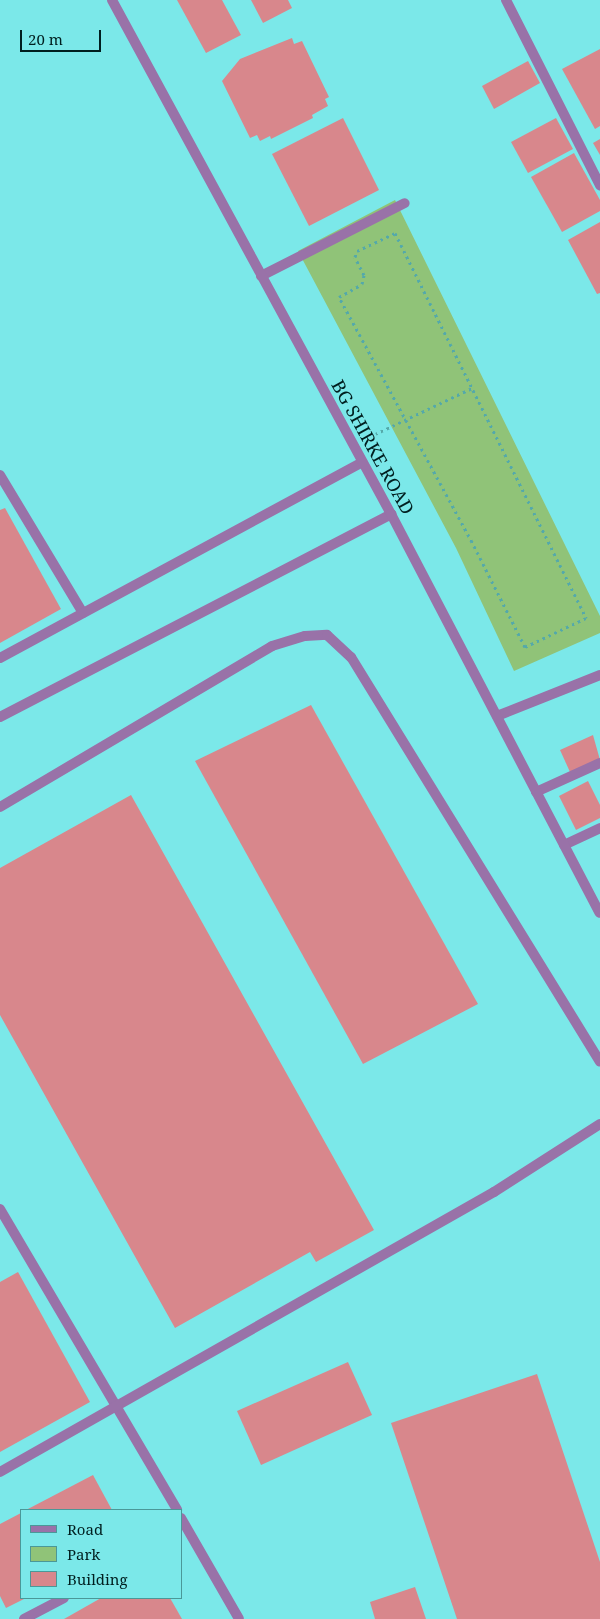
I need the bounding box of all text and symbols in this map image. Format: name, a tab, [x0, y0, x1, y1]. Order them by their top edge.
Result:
scale bar	[22, 20, 104, 52]
text: 20 m	[28, 29, 63, 49]
street label: BG SHIRKE ROAD	[327, 376, 419, 518]
legend	[20, 1509, 182, 1599]
text: Road	[67, 1519, 103, 1539]
text: Park	[67, 1544, 100, 1564]
text: Building	[67, 1569, 128, 1589]

